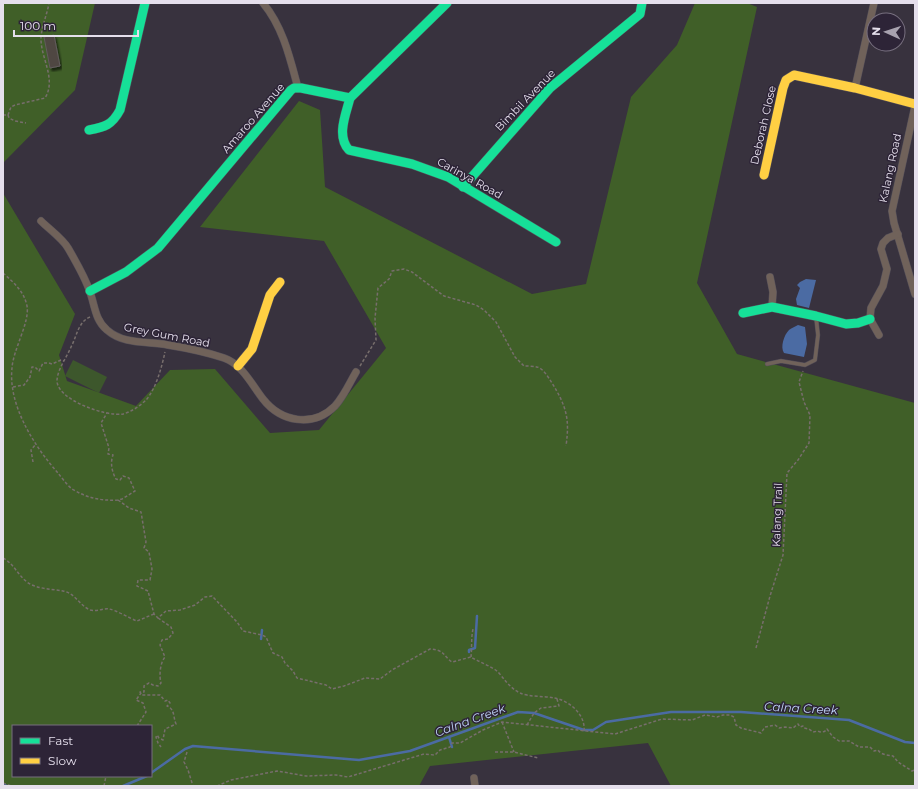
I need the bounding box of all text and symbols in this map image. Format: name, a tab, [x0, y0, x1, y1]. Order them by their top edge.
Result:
scale bar	[14, 12, 138, 38]
north arrow	[866, 12, 906, 52]
text: 100 m	[20, 18, 56, 33]
text: N	[869, 27, 883, 36]
street label: Bimbil Avenue	[492, 66, 558, 134]
street label: Amaroo Avenue	[219, 80, 288, 156]
street label: Deborah Close	[747, 84, 779, 166]
street label: Kalang Road	[876, 132, 904, 204]
street label: Carinya Road	[435, 154, 505, 202]
street label: Grey Gum Road	[123, 320, 211, 350]
street label: Kalang Trail	[769, 483, 785, 547]
water label: Calna Creek	[764, 699, 839, 717]
water label: Calna Creek	[433, 700, 508, 740]
legend	[12, 725, 152, 777]
text: Fast	[48, 733, 73, 748]
text: Slow	[48, 753, 77, 768]

